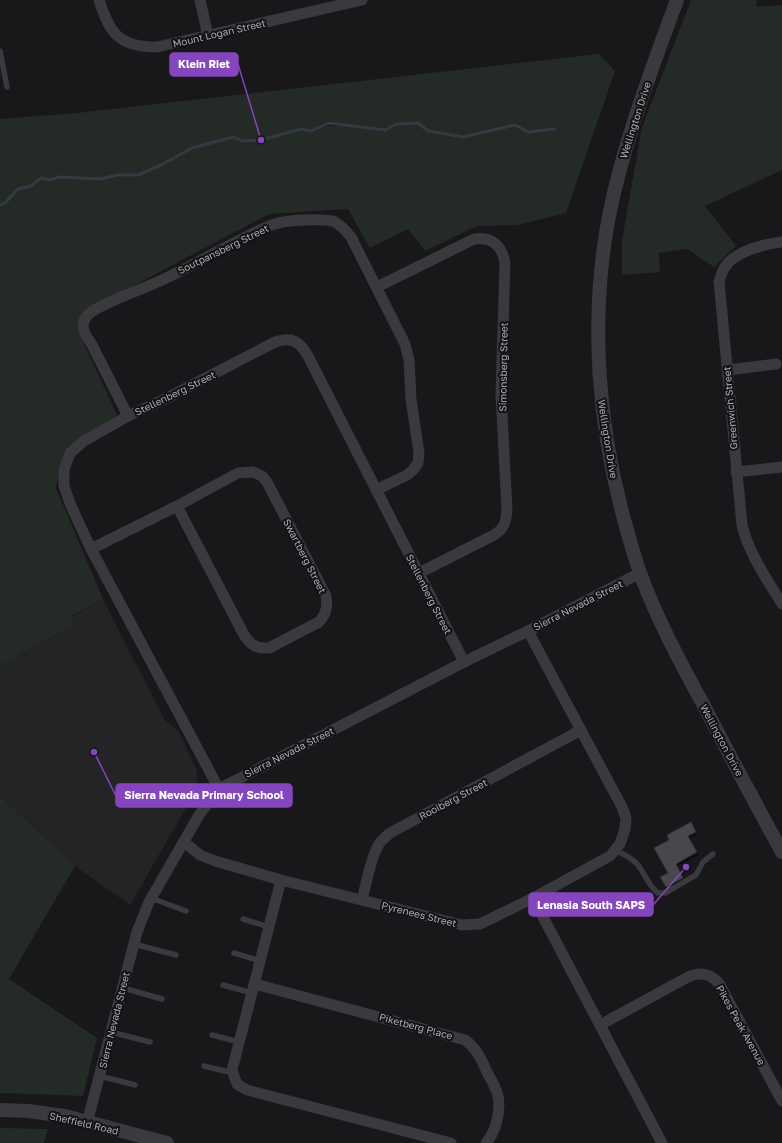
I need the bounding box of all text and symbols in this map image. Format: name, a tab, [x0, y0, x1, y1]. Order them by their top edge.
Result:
street label: Mount Logan Street	[171, 16, 267, 50]
callout: Klein Riet	[170, 53, 238, 76]
text: Klein Riet	[178, 57, 231, 70]
street label: Wellington Drive	[617, 80, 653, 160]
street label: Soutpansberg Street	[176, 222, 270, 276]
street label: Simonsberg Street	[496, 322, 510, 412]
street label: Greenwich Street	[720, 366, 740, 450]
street label: Stellenberg Street	[133, 368, 217, 418]
street label: Wellington Drive	[596, 399, 620, 480]
street label: Swartberg Street	[281, 517, 329, 595]
street label: Stellenberg Street	[404, 552, 454, 636]
street label: Sierra Nevada Street	[531, 577, 625, 633]
street label: Wellington Drive	[698, 702, 746, 778]
street label: Sierra Nevada Street	[242, 724, 336, 780]
street label: Rooiberg Street	[417, 776, 489, 822]
callout: Sierra Nevada Primary School	[116, 784, 292, 807]
text: Sierra Nevada Primary School	[124, 788, 284, 801]
callout: Lenasia South SAPS	[529, 893, 653, 916]
text: Lenasia South SAPS	[537, 898, 645, 911]
street label: Pyrenees Street	[380, 899, 458, 929]
street label: Sierra Nevada Street	[96, 971, 132, 1069]
street label: Pikes Peak Avenue	[714, 983, 768, 1067]
street label: Piketberg Place	[378, 1010, 454, 1042]
street label: Sheffield Road	[48, 1109, 120, 1137]

